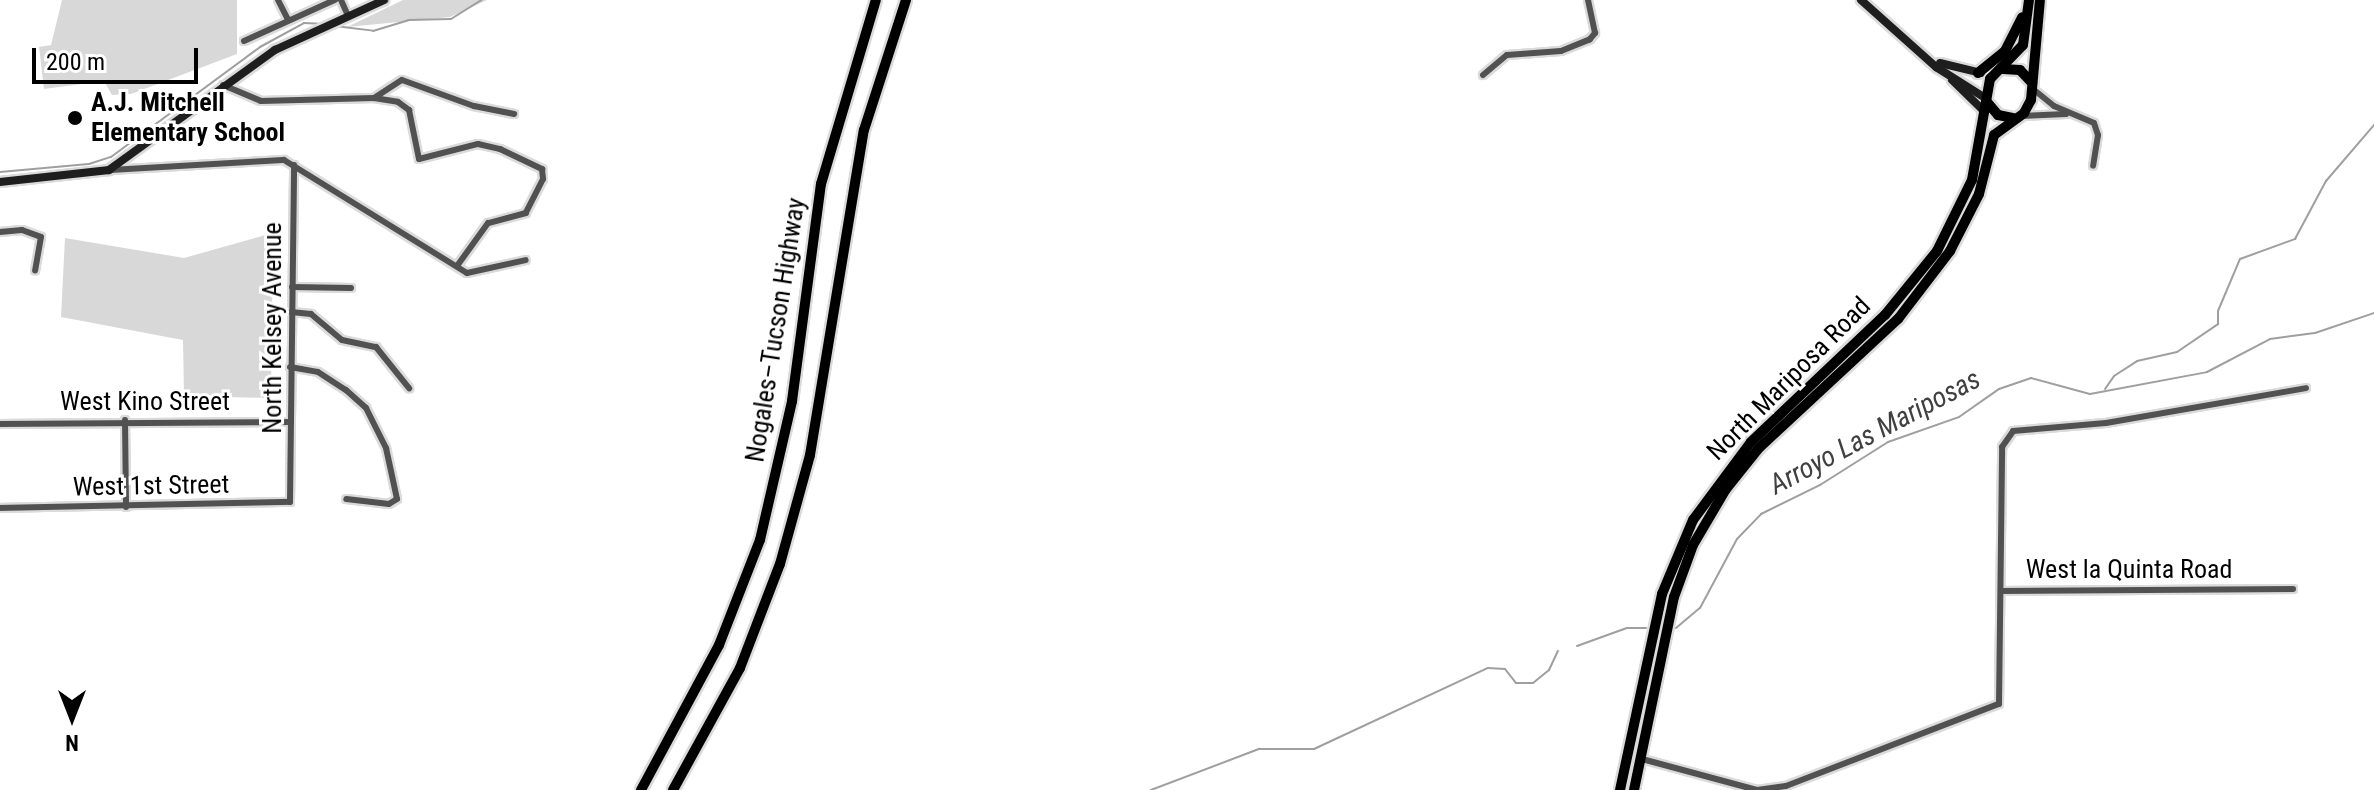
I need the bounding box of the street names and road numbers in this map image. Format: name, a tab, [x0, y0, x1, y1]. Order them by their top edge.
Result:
street label: Nogales–Tucson Highway	[740, 196, 812, 464]
street label: North Kelsey Avenue	[257, 222, 289, 434]
street label: North Mariposa Road	[1701, 291, 1877, 467]
street label: West Kino Street	[60, 386, 230, 418]
street label: West 1st Street	[73, 469, 229, 503]
street label: West la Quinta Road	[2026, 554, 2232, 586]

